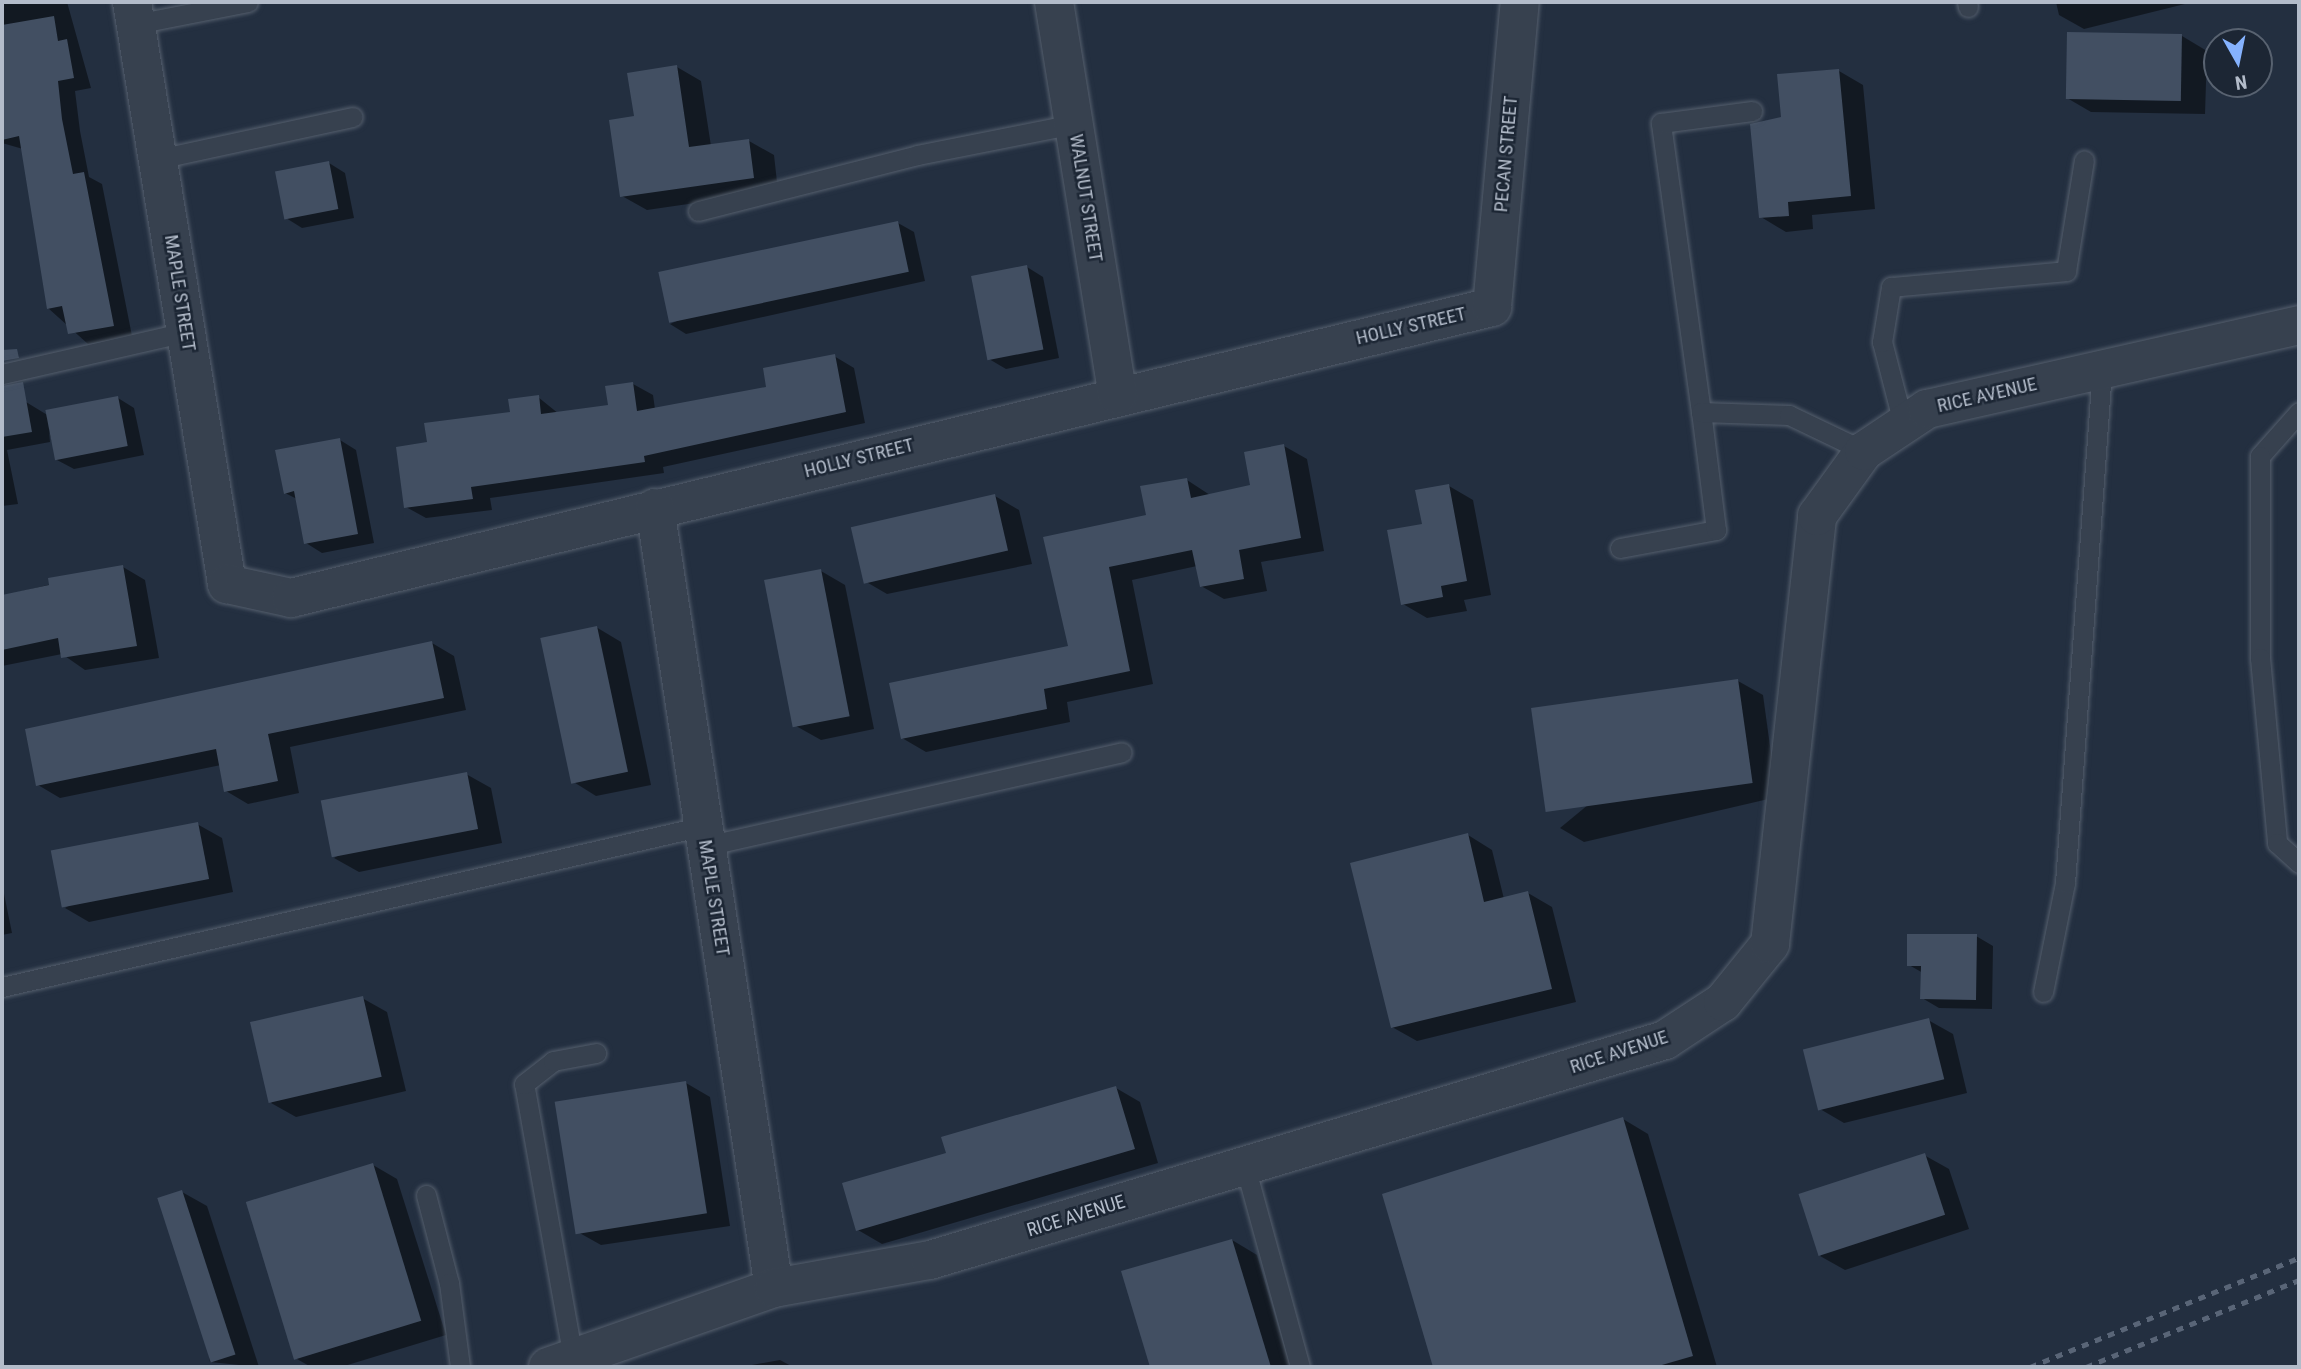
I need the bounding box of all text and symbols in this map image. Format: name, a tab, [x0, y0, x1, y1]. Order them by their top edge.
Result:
north arrow	[2203, 28, 2273, 98]
text: N	[2234, 70, 2249, 95]
street label: PECAN STREET	[1490, 95, 1522, 213]
street label: WALNUT STREET	[1065, 132, 1107, 264]
street label: MAPLE STREET	[160, 233, 200, 353]
street label: HOLLY STREET	[1354, 302, 1468, 350]
street label: RICE AVENUE	[1935, 372, 2039, 418]
street label: HOLLY STREET	[802, 433, 916, 483]
street label: MAPLE STREET	[694, 838, 734, 958]
street label: RICE AVENUE	[1567, 1025, 1671, 1079]
street label: RICE AVENUE	[1024, 1190, 1128, 1242]

